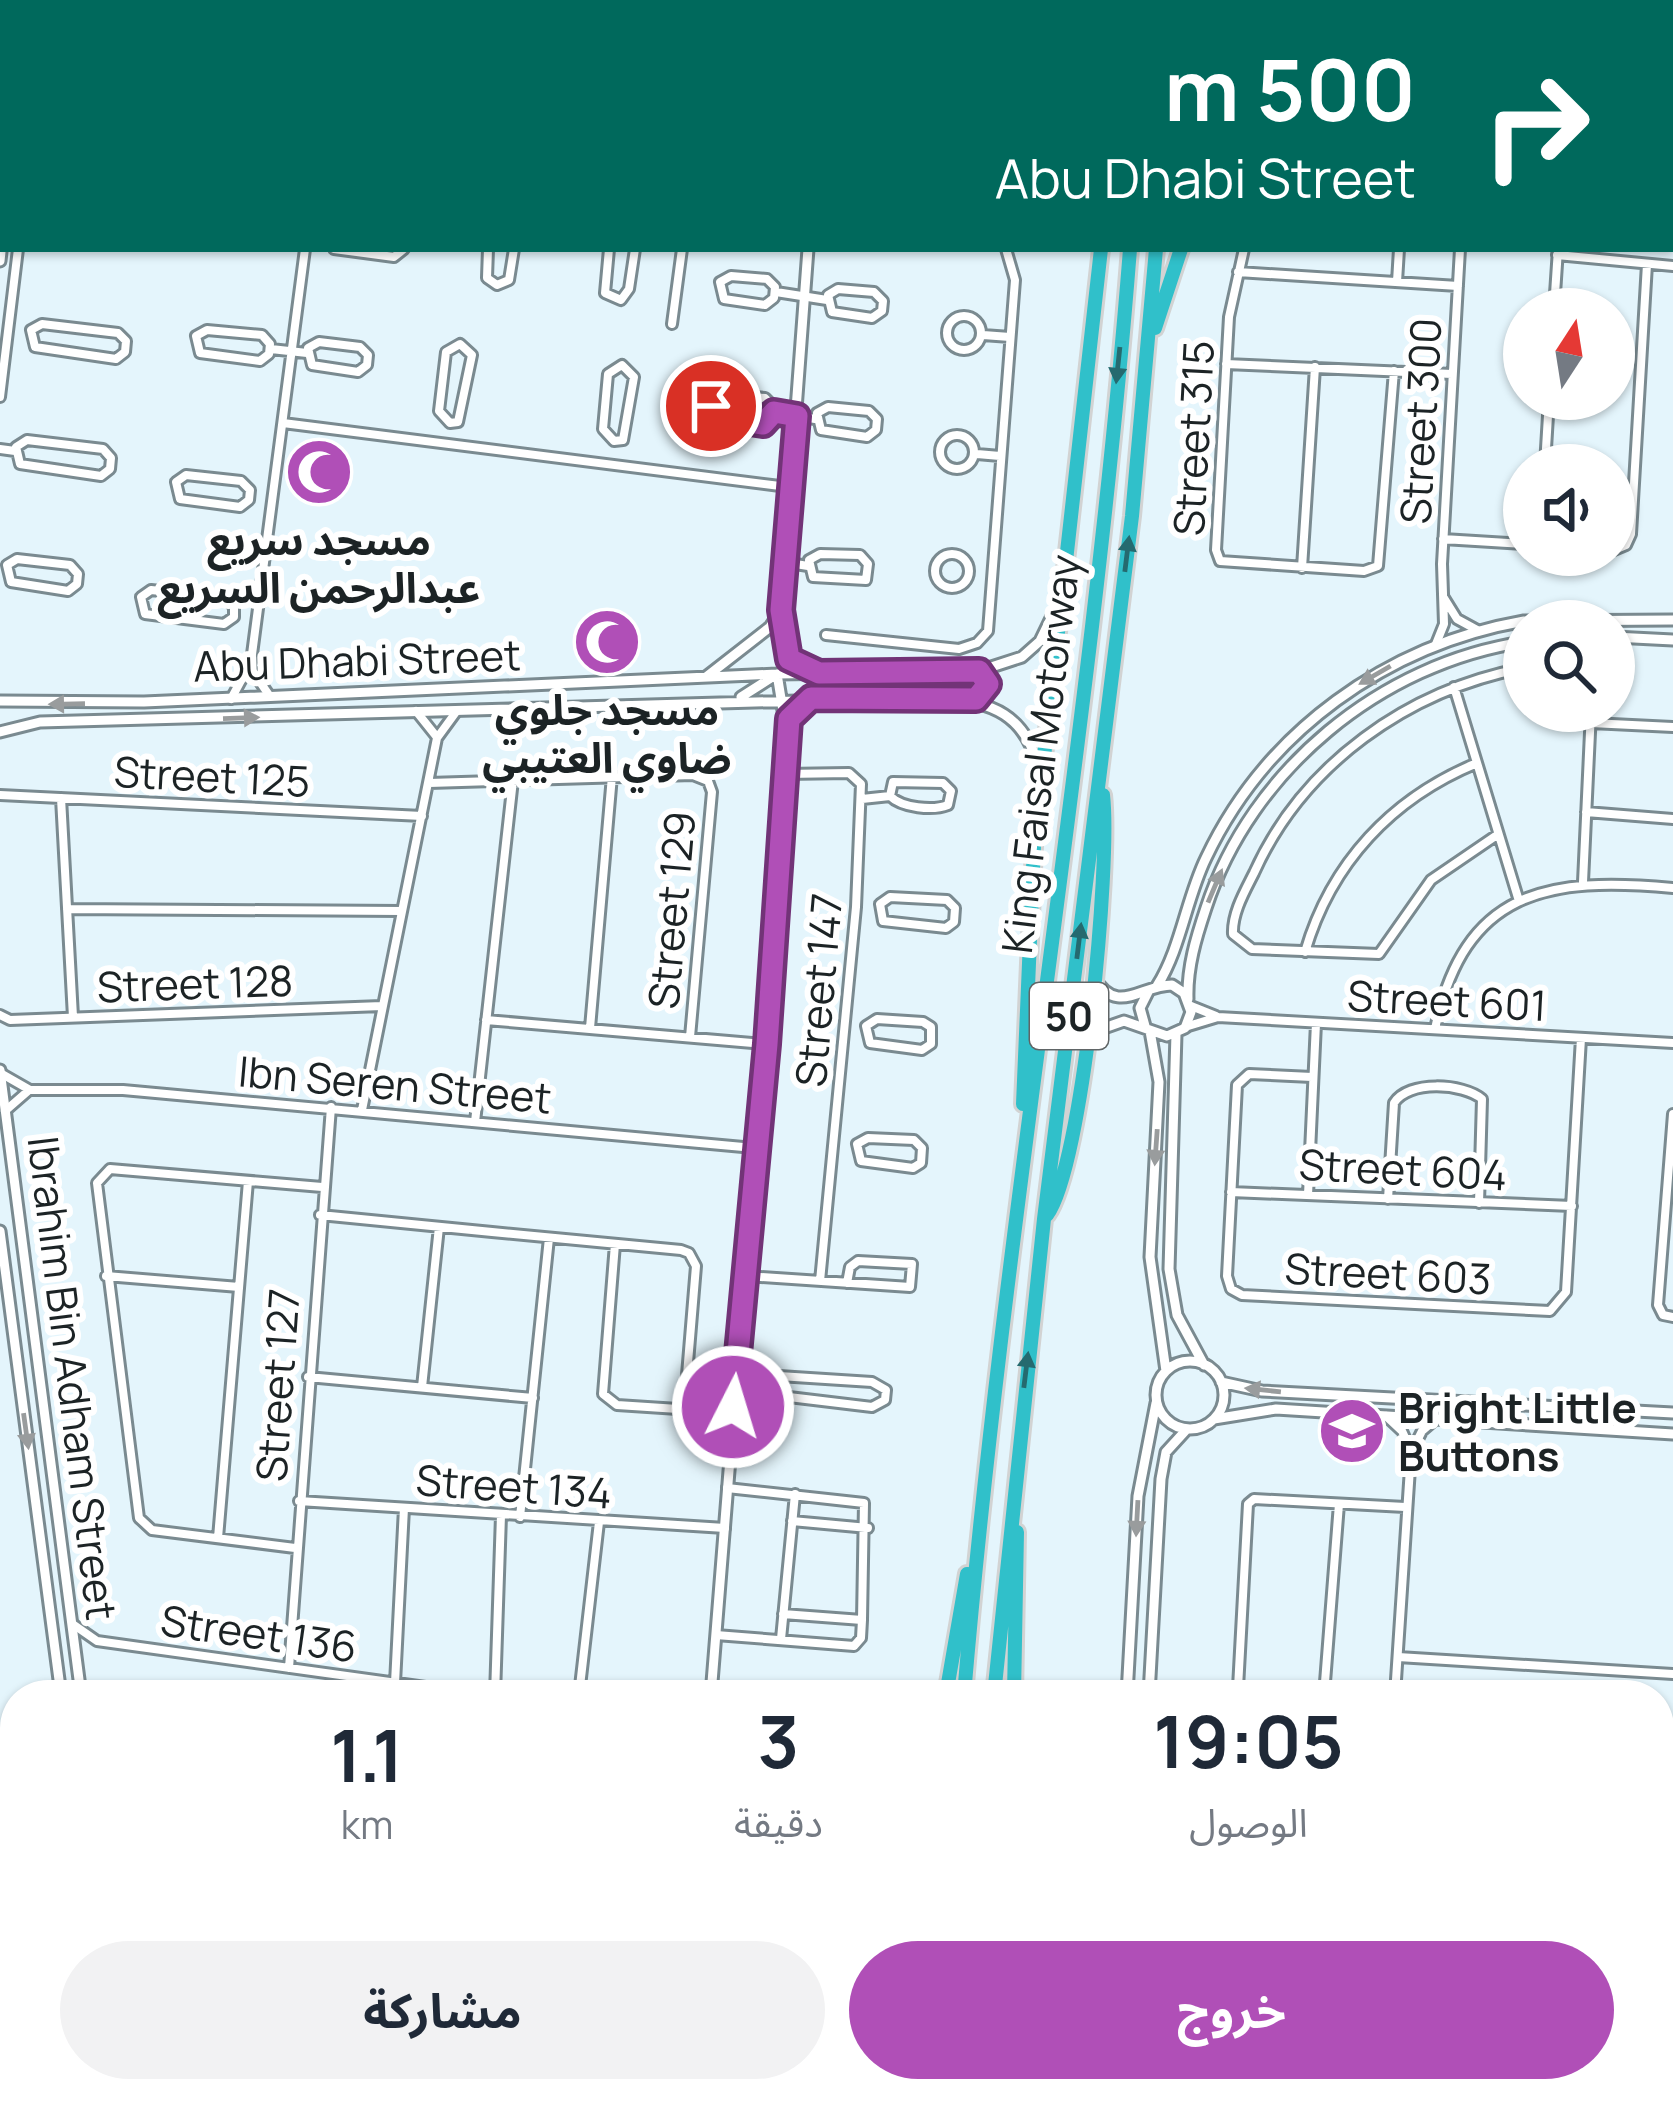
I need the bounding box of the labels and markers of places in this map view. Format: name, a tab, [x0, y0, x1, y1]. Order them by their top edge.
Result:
pin	[660, 355, 762, 457]
mosque icon: مسجد سريع عبدالرحمن السريع	[284, 437, 354, 507]
place label: مسجد سريع عبدالرحمن السريع	[158, 510, 480, 619]
mosque icon: مسجد جلوي ضاوي العتيبي	[572, 607, 642, 677]
place label: مسجد جلوي ضاوي العتيبي	[482, 680, 732, 793]
place label: Bright Little Buttons	[1398, 1378, 1637, 1484]
school or university icon: Bright Little Buttons	[1317, 1396, 1387, 1466]

